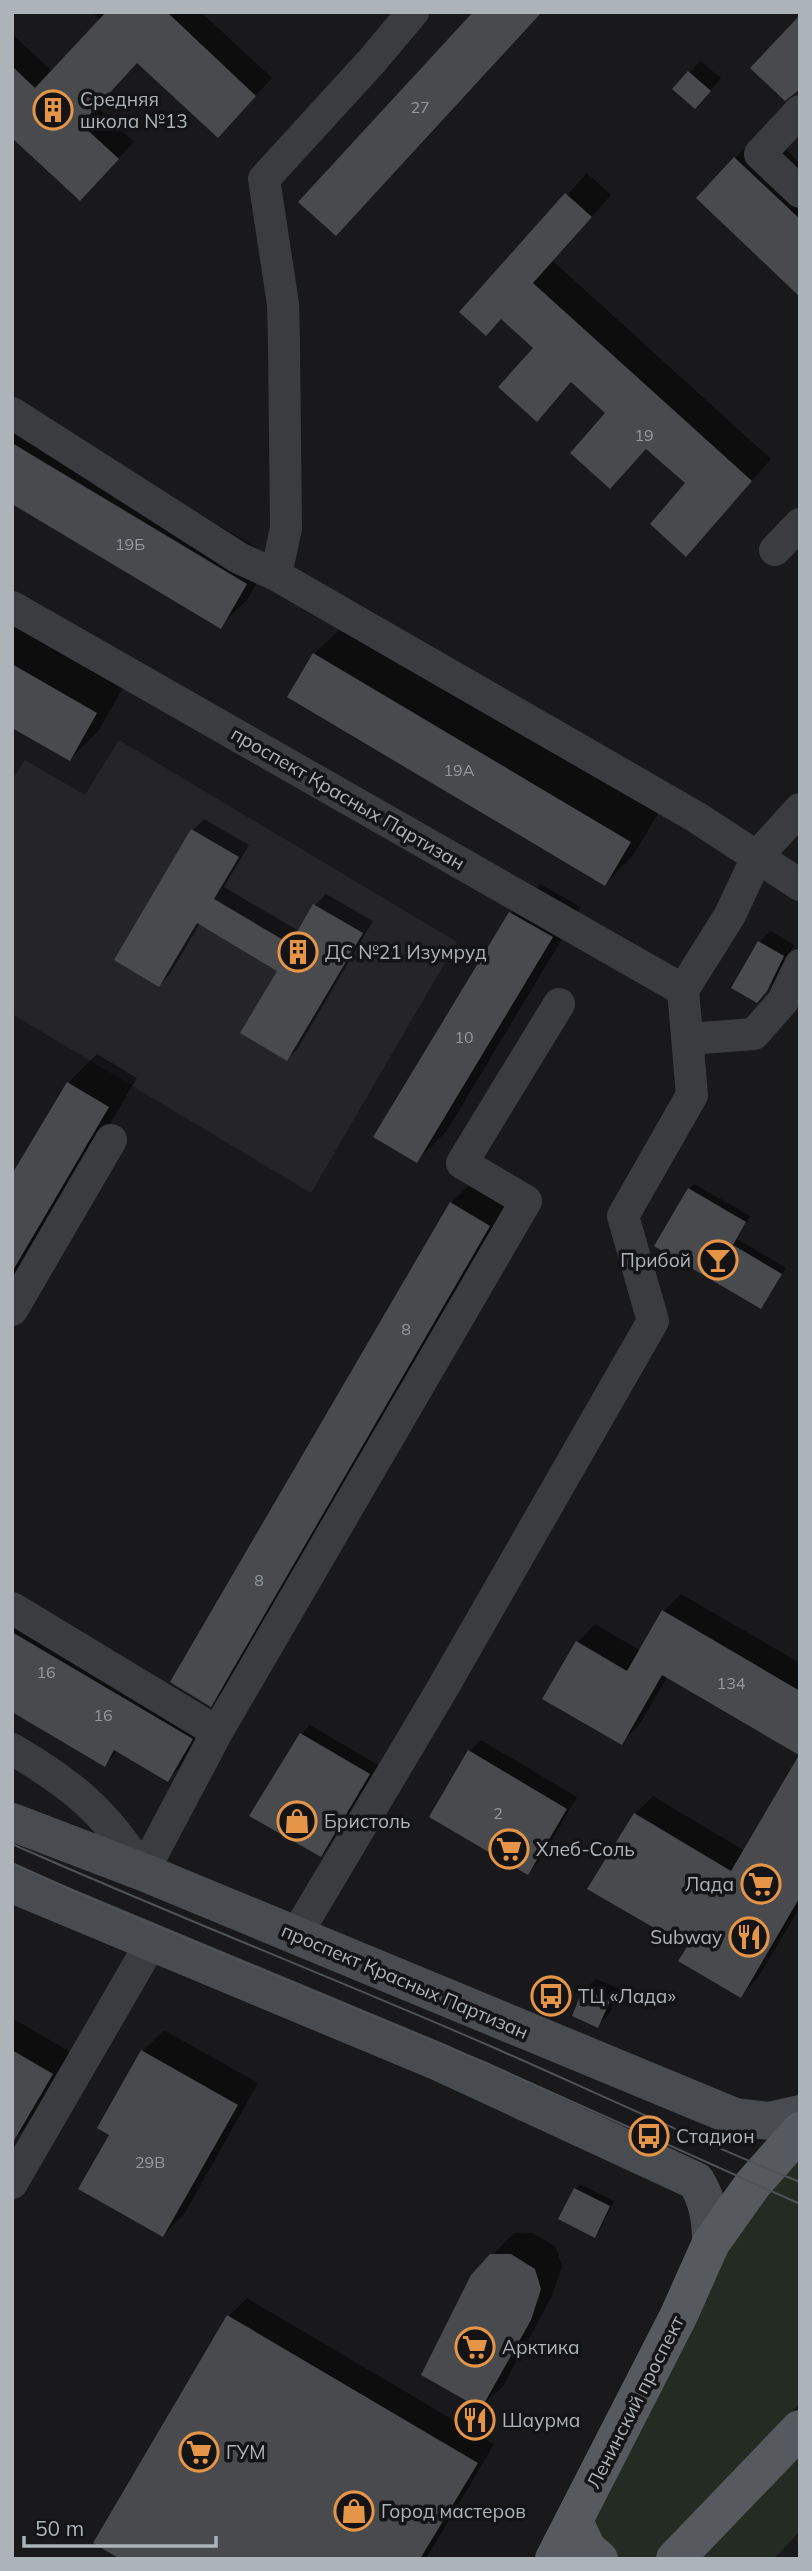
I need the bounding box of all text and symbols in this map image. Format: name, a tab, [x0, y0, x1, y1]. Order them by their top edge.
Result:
place label: Средняя школа №13	[80, 87, 188, 133]
building icon: Средняя школа №13	[32, 89, 74, 131]
house number: 27	[410, 97, 430, 117]
house number: 19	[634, 425, 654, 445]
house number: 19Б	[115, 534, 145, 554]
street label: проспект Красных Партизан	[227, 721, 469, 875]
house number: 19А	[444, 760, 475, 780]
building icon: ДС №21 Изумруд	[277, 931, 319, 973]
place label: ДС №21 Изумруд	[325, 940, 487, 964]
house number: 10	[454, 1027, 474, 1047]
bar icon: Прибой	[697, 1239, 739, 1281]
place label: Прибой	[620, 1248, 691, 1272]
house number: 8	[401, 1319, 411, 1339]
house number: 8	[254, 1570, 264, 1590]
house number: 16	[36, 1662, 56, 1682]
house number: 134	[717, 1673, 746, 1693]
house number: 16	[93, 1705, 113, 1725]
shop icon: Бристоль	[276, 1800, 318, 1842]
house number: 2	[493, 1803, 503, 1823]
place label: Бристоль	[324, 1809, 410, 1833]
supermarket icon: Хлеб-Соль	[488, 1828, 530, 1870]
place label: Хлеб-Соль	[536, 1837, 635, 1861]
supermarket icon: Лада	[740, 1863, 782, 1905]
place label: Лада	[685, 1872, 734, 1896]
restaurant icon: Subway	[728, 1916, 770, 1958]
street label: проспект Красных Партизан	[278, 1918, 532, 2044]
place label: Subway	[650, 1925, 722, 1949]
bus stop icon: ТЦ «Лада»	[530, 1975, 572, 2017]
place label: ТЦ «Лада»	[578, 1984, 676, 2008]
bus stop icon: Стадион	[628, 2115, 670, 2157]
place label: Стадион	[676, 2124, 755, 2148]
house number: 29В	[135, 2152, 165, 2172]
street label: Ленинский проспект	[581, 2311, 689, 2492]
supermarket icon: Арктика	[454, 2326, 496, 2368]
place label: Арктика	[502, 2335, 580, 2359]
restaurant icon: Шаурма	[454, 2399, 496, 2441]
place label: Шаурма	[502, 2408, 580, 2432]
supermarket icon: ГУМ	[178, 2431, 220, 2473]
place label: ГУМ	[226, 2440, 265, 2464]
shop icon: Город мастеров	[333, 2490, 375, 2532]
place label: Город мастеров	[381, 2499, 526, 2523]
scale bar	[24, 2504, 217, 2548]
text: 50 m	[35, 2515, 84, 2541]

